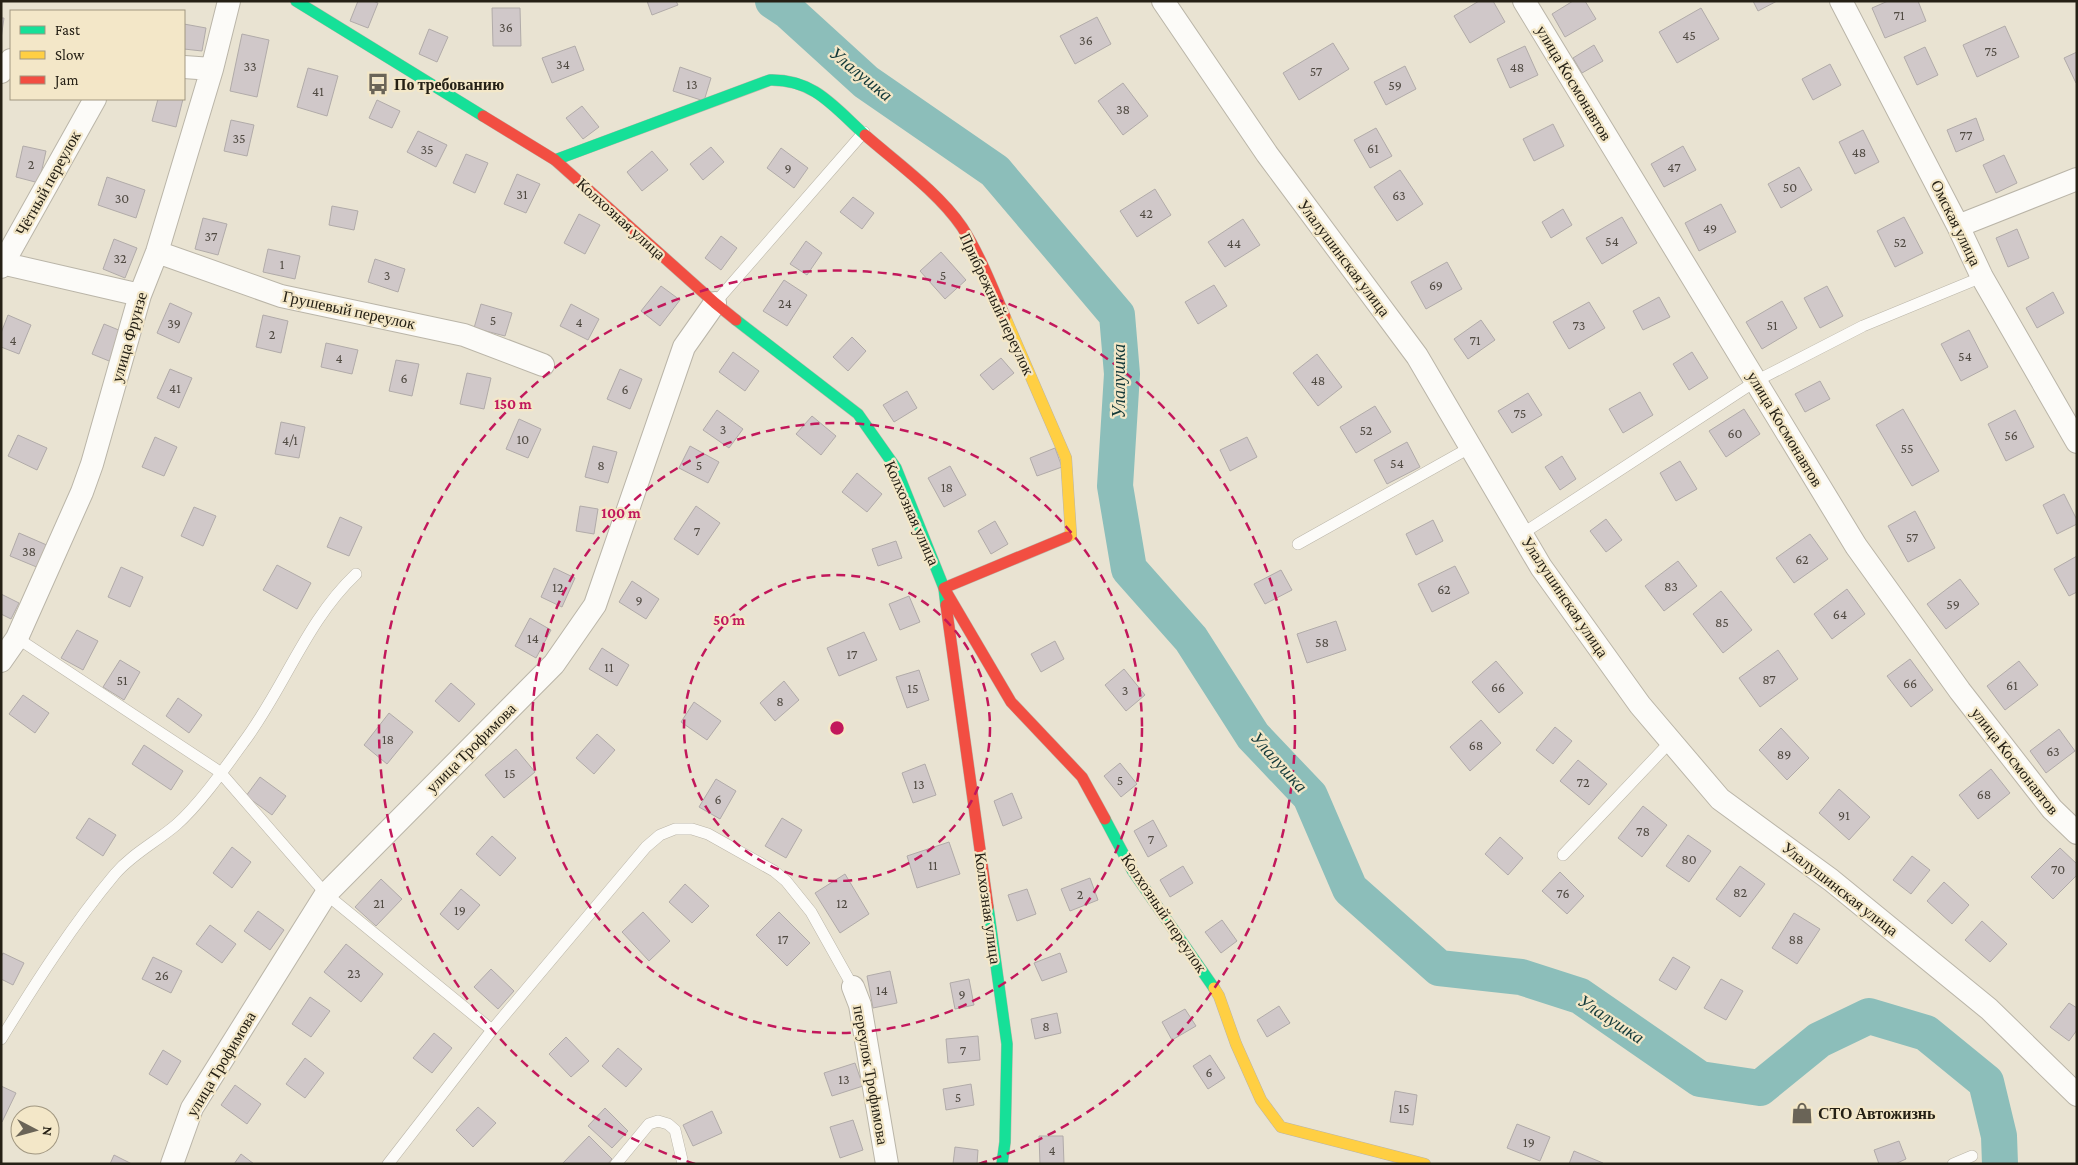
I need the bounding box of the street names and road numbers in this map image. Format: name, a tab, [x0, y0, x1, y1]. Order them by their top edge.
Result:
street label: улица Космонавтов	[1532, 22, 1615, 144]
street label: Чётный переулок	[12, 128, 85, 239]
street label: Колхозная улица	[573, 175, 669, 264]
street label: Омская улица	[1927, 177, 1984, 269]
street label: Улалушинская улица	[1294, 196, 1393, 320]
street label: Прибрежный переулок	[956, 230, 1037, 378]
street label: Грушевый переулок	[281, 288, 417, 333]
street label: улица Фрунзе	[108, 290, 151, 384]
street label: улица Космонавтов	[1743, 368, 1826, 490]
street label: Колхозная улица	[880, 458, 943, 568]
street label: Улалушинская улица	[1517, 533, 1612, 661]
street label: улица Трофимова	[423, 700, 520, 797]
street label: улица Космонавтов	[1967, 704, 2062, 819]
street label: Улалушинская улица	[1778, 839, 1901, 940]
street label: Колхозный переулок	[1117, 850, 1210, 976]
street label: Колхозная улица	[971, 851, 1004, 965]
street label: переулок Трофимова	[849, 1004, 892, 1146]
street label: улица Трофимова	[183, 1009, 260, 1120]

